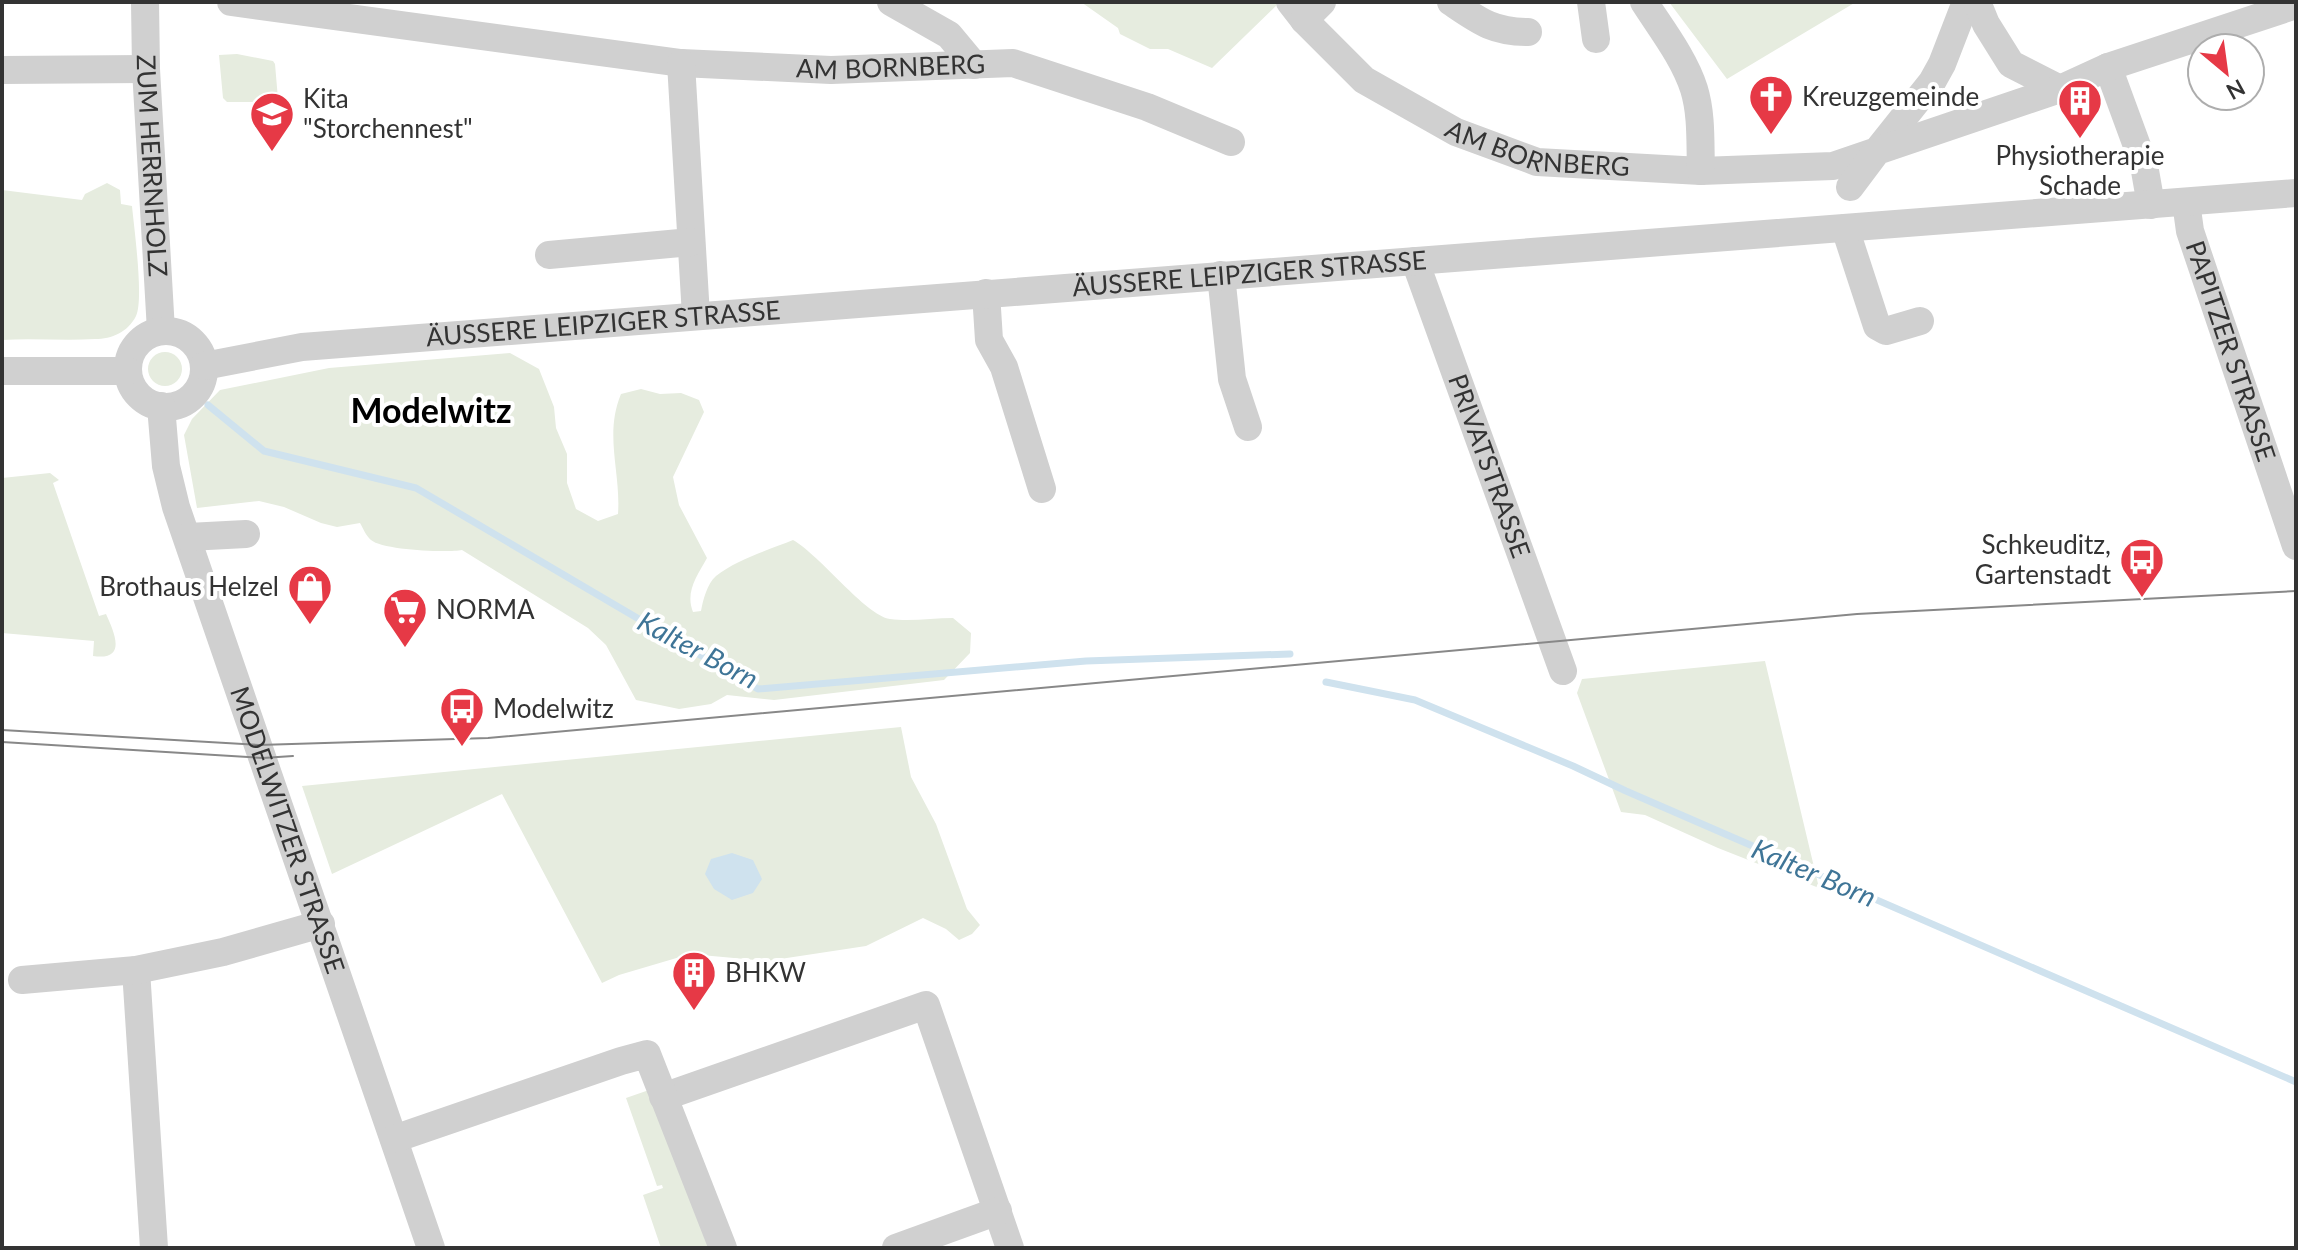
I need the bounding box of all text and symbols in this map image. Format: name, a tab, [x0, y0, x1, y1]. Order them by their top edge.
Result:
north arrow	[2186, 32, 2266, 112]
street label: AM BORNBERG	[795, 47, 986, 85]
street label: ZUM HERRNHOLZ	[131, 54, 175, 278]
church icon: Kreuzgemeinde	[1747, 73, 1795, 136]
text: N	[2222, 74, 2250, 106]
building icon: Physiotherapie Schade	[2056, 77, 2104, 140]
place label: Kreuzgemeinde	[1802, 80, 1979, 112]
place label: Kita "Storchennest"	[303, 82, 473, 144]
school or university icon: Kita "Storchennest"	[248, 90, 296, 153]
street label: AM BORNBERG	[1440, 112, 1631, 182]
place label: Physiotherapie Schade	[1995, 139, 2165, 201]
street label: PAPITZER STRASSE	[2179, 236, 2283, 465]
street label: ÄUSSERE LEIPZIGER STRASSE	[1071, 243, 1428, 302]
street label: ÄUSSERE LEIPZIGER STRASSE	[425, 293, 782, 352]
street label: PRIVATSTRASSE	[1442, 369, 1538, 562]
district label: Modelwitz	[350, 389, 512, 430]
place label: Schkeuditz, Gartenstadt	[1975, 528, 2112, 590]
bus stop icon: Schkeuditz, Gartenstadt	[2118, 536, 2166, 599]
shop icon: Brothaus Helzel	[286, 563, 334, 626]
place label: Brothaus Helzel	[99, 570, 279, 602]
supermarket icon: NORMA	[381, 586, 429, 649]
place label: NORMA	[436, 593, 535, 625]
water label: Kalter Born	[632, 603, 764, 695]
street label: MODELWITZER STRASSE	[224, 682, 352, 977]
bus stop icon: Modelwitz	[438, 685, 486, 748]
place label: Modelwitz	[493, 692, 614, 724]
water label: Kalter Born	[1747, 831, 1882, 913]
building icon: BHKW	[670, 949, 718, 1012]
place label: BHKW	[725, 956, 806, 988]

